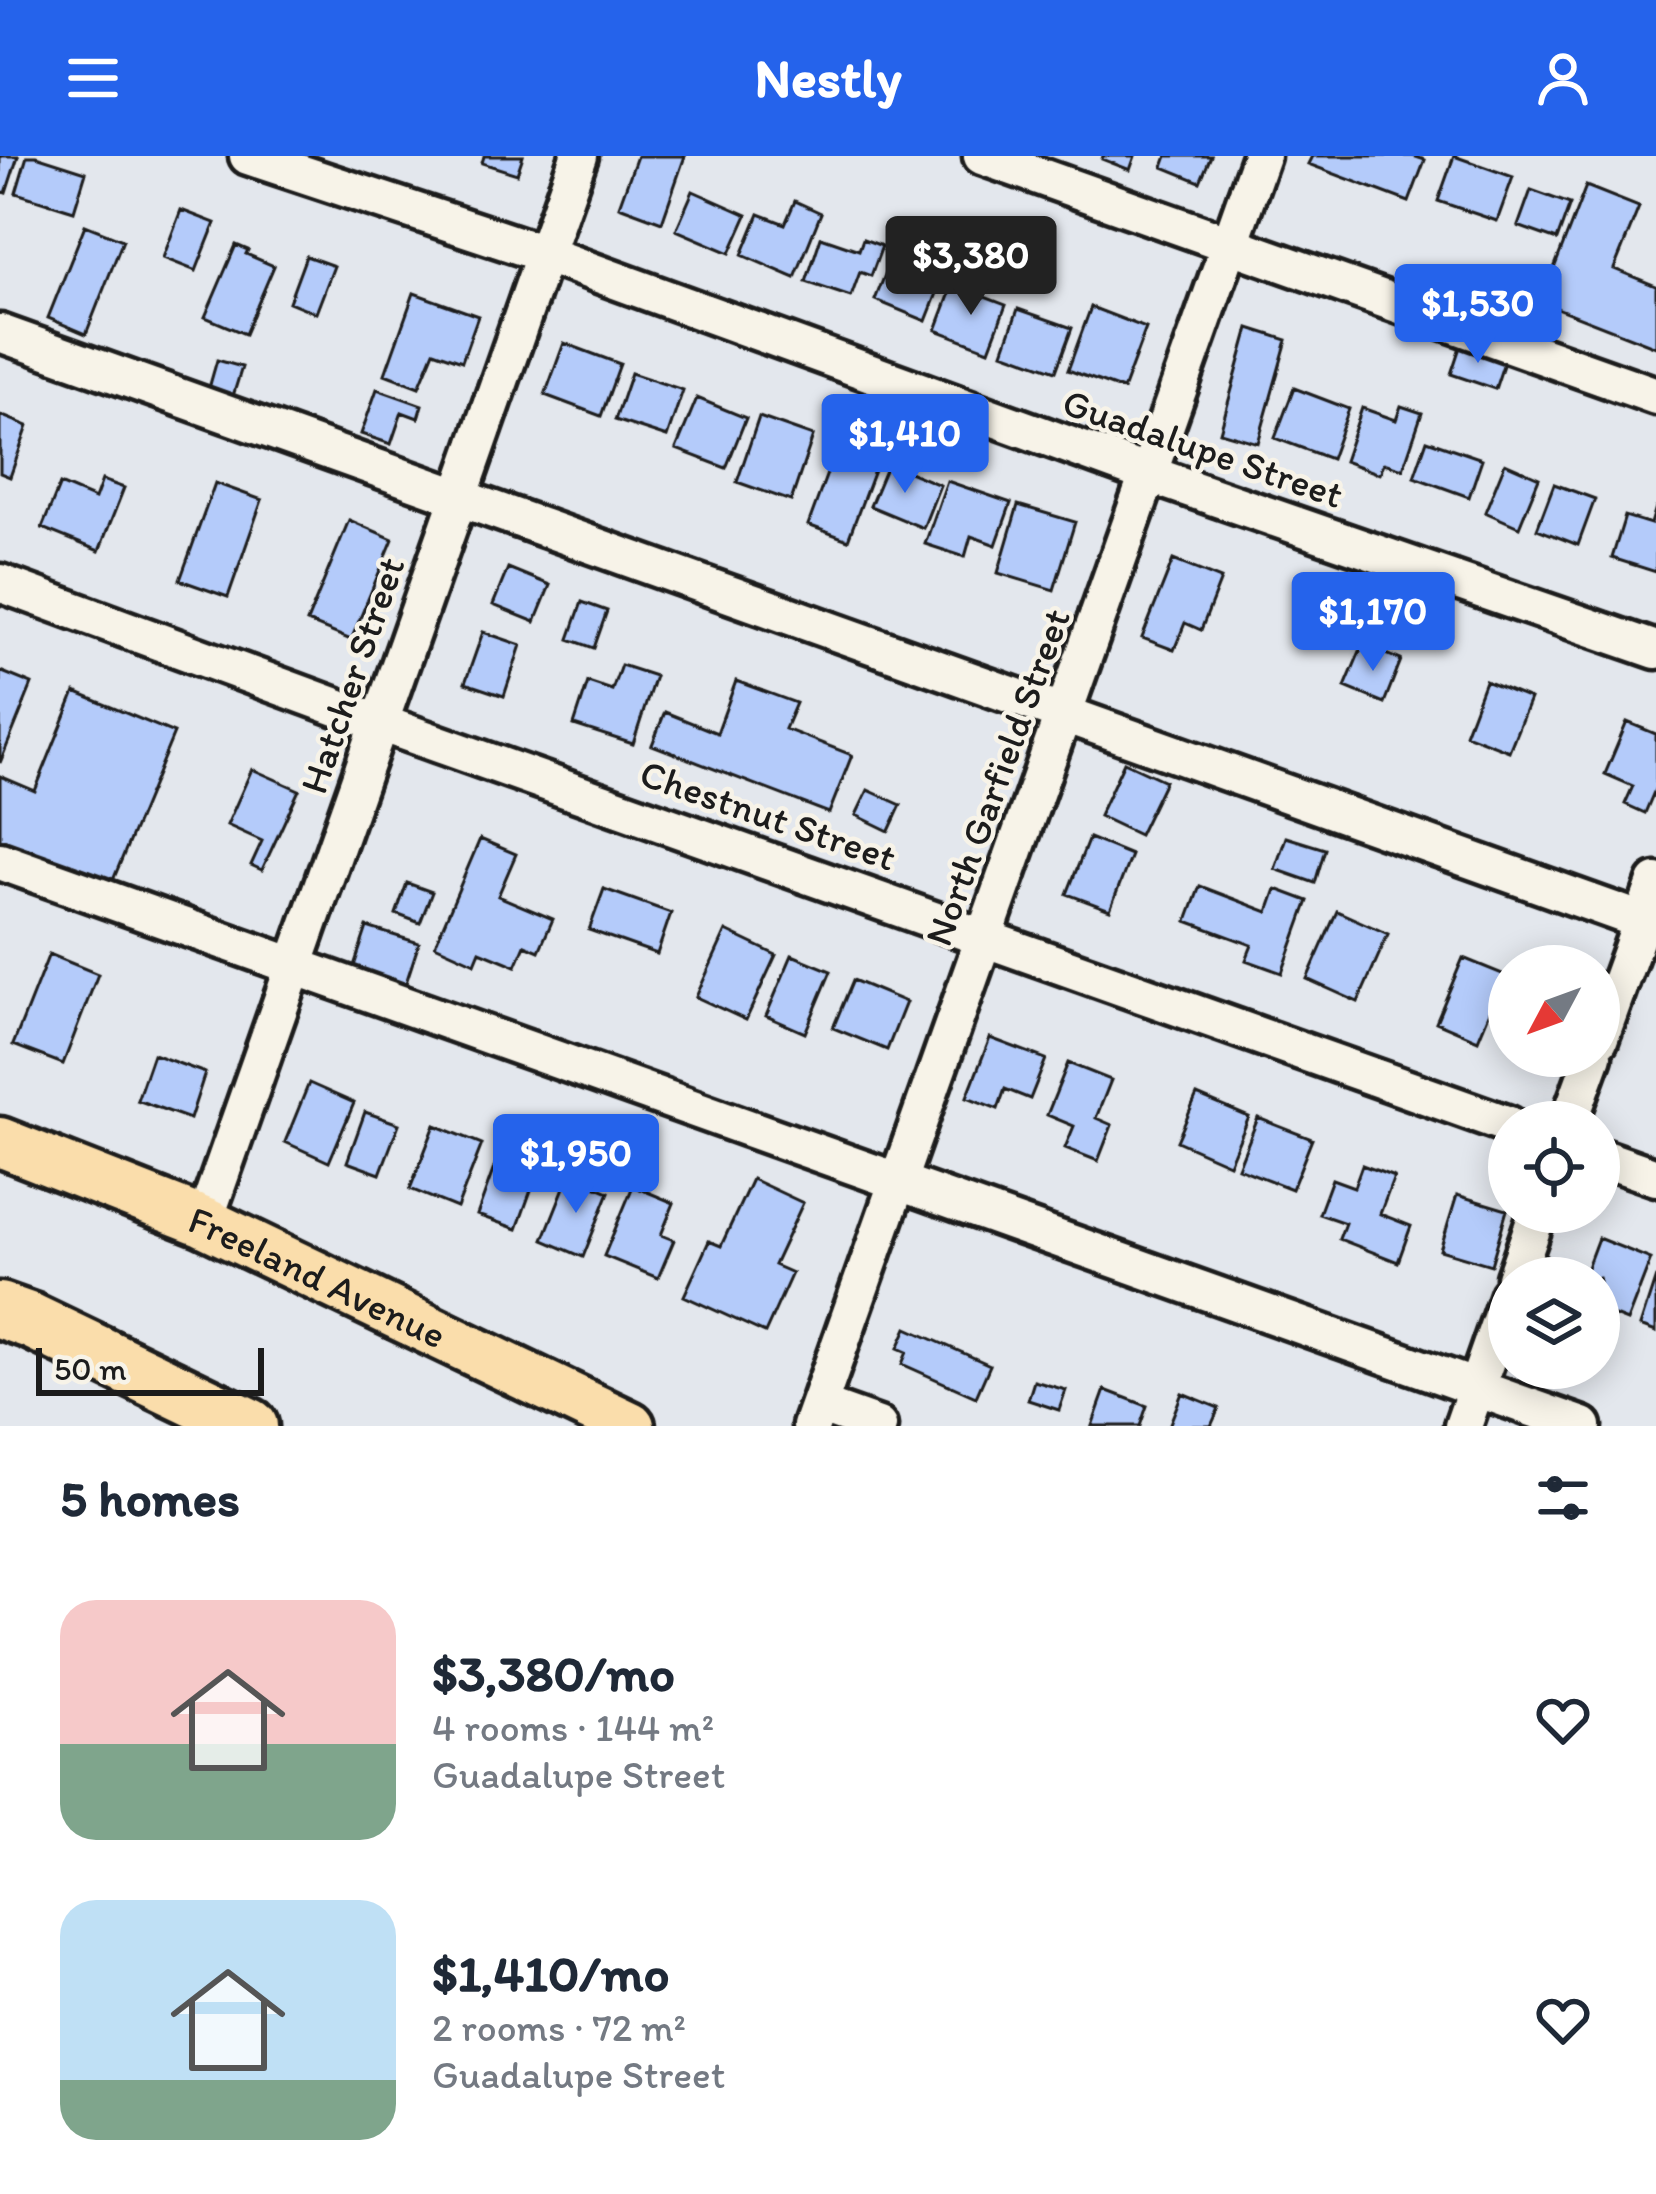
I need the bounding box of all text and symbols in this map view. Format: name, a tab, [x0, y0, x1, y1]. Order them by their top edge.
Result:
icon: menu	[60, 45, 126, 111]
icon: person	[1530, 45, 1596, 111]
text: Nestly	[754, 46, 902, 111]
pin: $3,380	[873, 216, 1069, 318]
text: $3,380	[913, 231, 1029, 278]
pin: $1,530	[1380, 264, 1576, 366]
text: $1,530	[1422, 279, 1534, 326]
street label: Guadalupe Street	[1057, 378, 1349, 518]
pin: $1,410	[807, 394, 1003, 496]
text: $1,410	[849, 409, 961, 456]
street label: Hatcher Street	[290, 551, 414, 799]
pin: $1,170	[1275, 572, 1471, 674]
text: $1,170	[1319, 587, 1427, 634]
street label: North Garfield Street	[914, 602, 1080, 952]
street label: Chestnut Street	[634, 749, 902, 881]
north arrow	[1488, 945, 1620, 1077]
map controls	[1488, 945, 1620, 1389]
button: locate	[1488, 1101, 1620, 1233]
pin: $1,950	[478, 1114, 674, 1216]
text: $1,950	[520, 1129, 632, 1176]
street label: Freeland Avenue	[182, 1195, 454, 1358]
button: layers	[1488, 1257, 1620, 1389]
scale bar	[36, 1342, 264, 1395]
text: 50 m	[54, 1349, 127, 1388]
icon: filters	[1530, 1465, 1596, 1531]
text: 5 homes	[60, 1468, 240, 1529]
text: $3,380/mo	[432, 1643, 675, 1704]
icon: home	[156, 1648, 300, 1792]
icon: heart	[1530, 1687, 1596, 1753]
text: 4 rooms · 144 m²	[432, 1704, 714, 1751]
text: Guadalupe Street	[432, 1751, 725, 1798]
text: $1,410/mo	[432, 1943, 670, 2004]
icon: home	[156, 1948, 300, 2092]
icon: heart	[1530, 1987, 1596, 2053]
text: 2 rooms · 72 m²	[432, 2004, 686, 2051]
text: Guadalupe Street	[432, 2051, 725, 2098]

